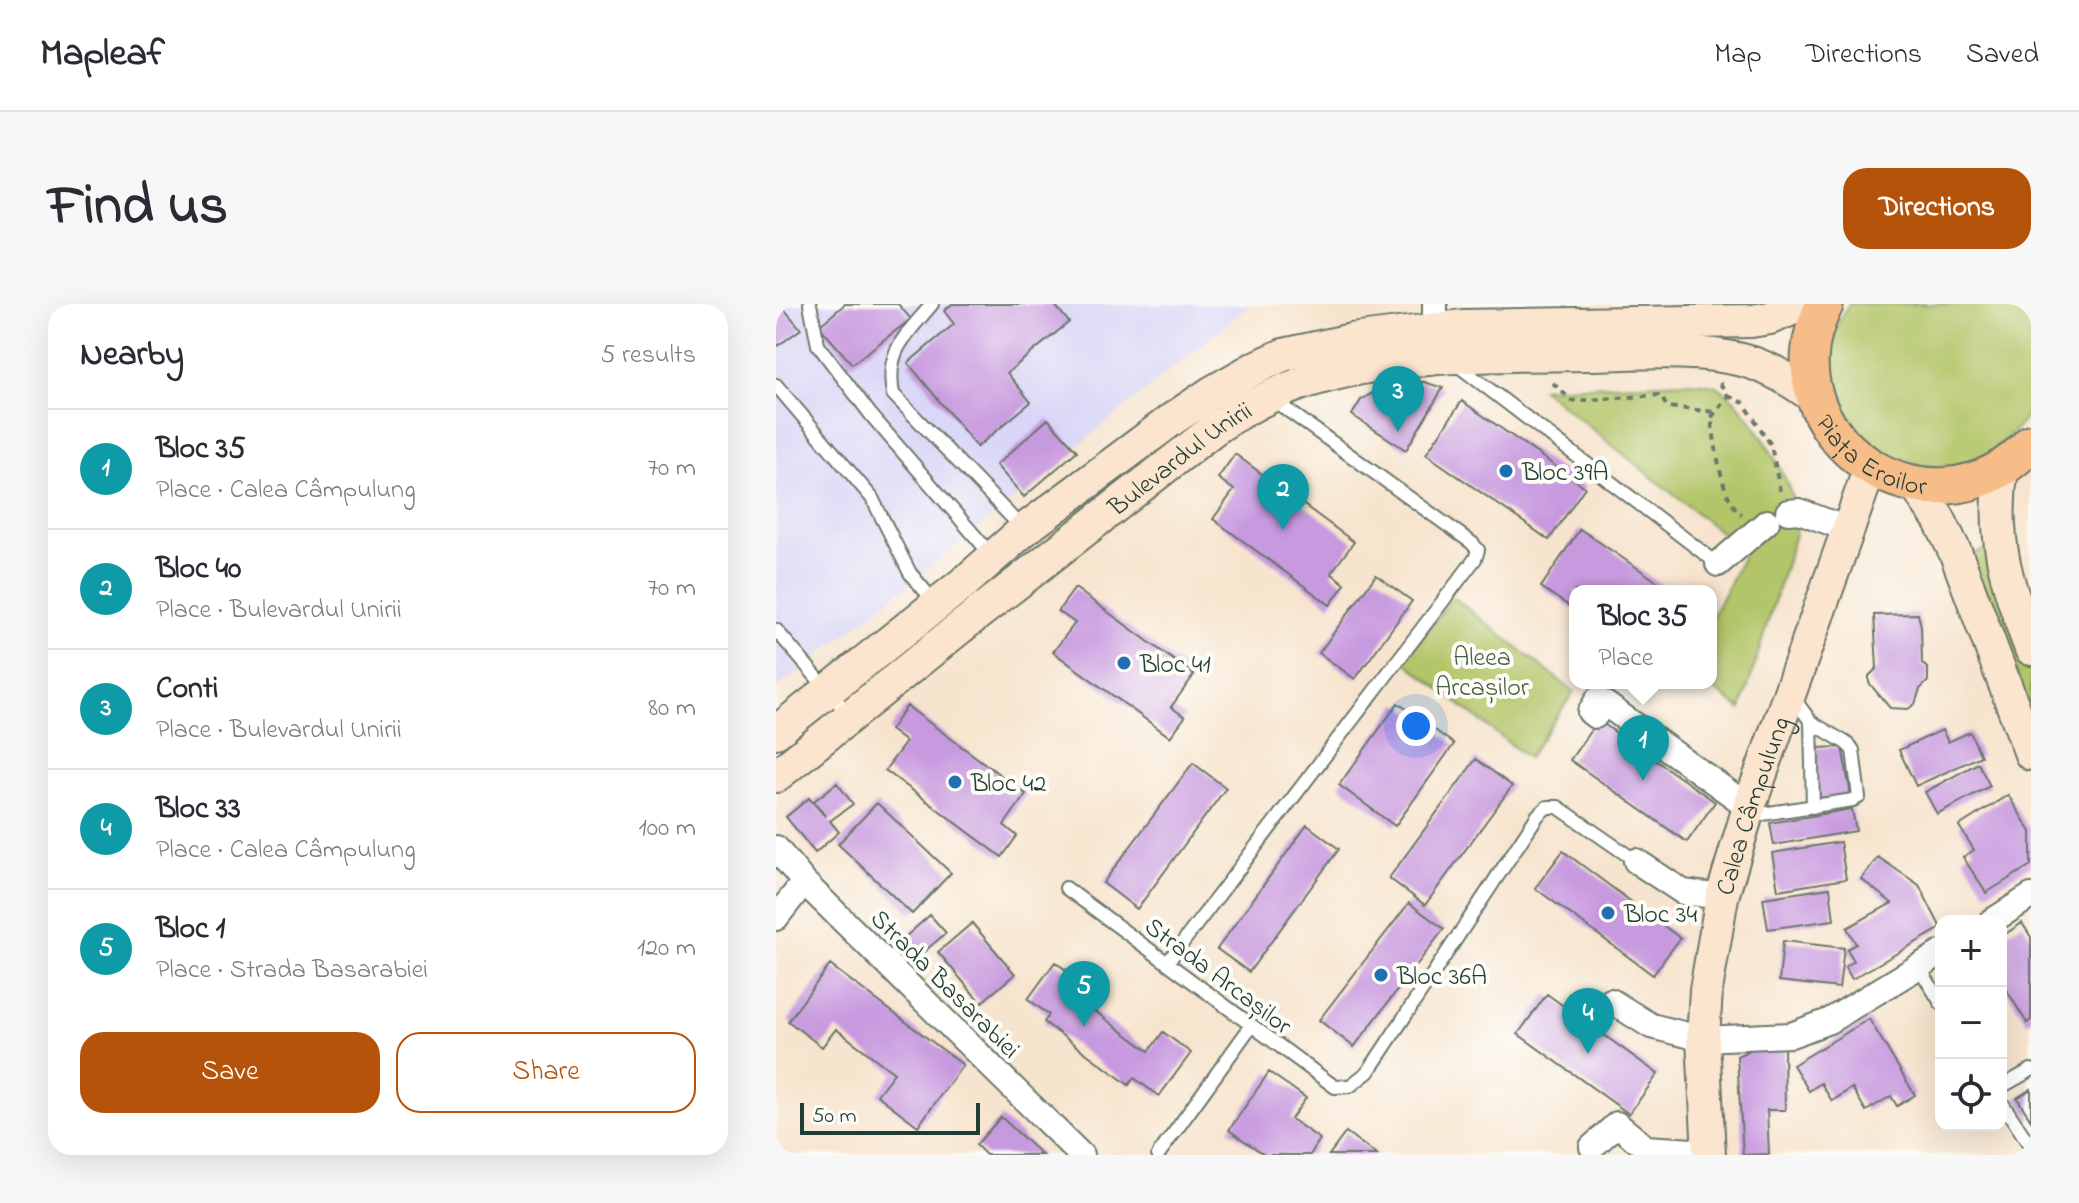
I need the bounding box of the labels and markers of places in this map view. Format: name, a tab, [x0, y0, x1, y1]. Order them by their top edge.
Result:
pin: 3	[1372, 366, 1424, 432]
place label: Bloc 39A	[1521, 455, 1608, 493]
marker: Bloc 39A	[1497, 462, 1515, 480]
pin: 2	[1257, 464, 1309, 530]
place label: Bloc 41	[1139, 647, 1211, 685]
marker: Bloc 41	[1115, 654, 1133, 672]
pin: 1	[1617, 715, 1669, 781]
place label: Bloc 42	[970, 766, 1047, 804]
marker: Bloc 42	[946, 773, 964, 791]
place label: Bloc 34	[1623, 897, 1698, 935]
marker: Bloc 34	[1599, 904, 1617, 922]
place label: Bloc 36A	[1396, 959, 1487, 997]
pin: 5	[1058, 961, 1110, 1027]
marker: Bloc 36A	[1372, 966, 1390, 984]
pin: 4	[1562, 988, 1614, 1054]

